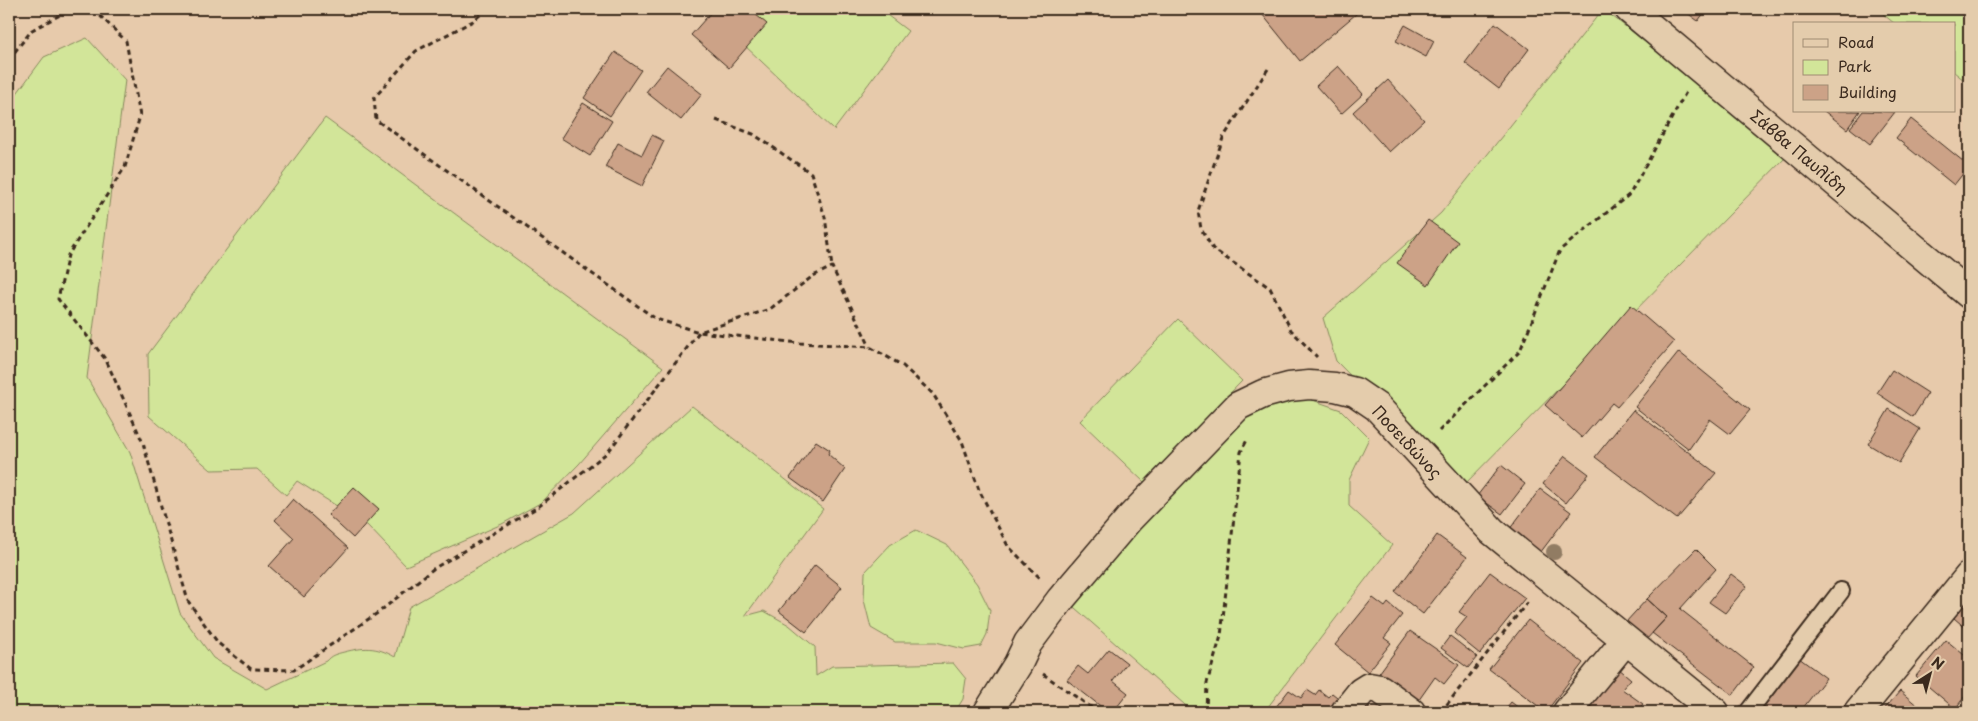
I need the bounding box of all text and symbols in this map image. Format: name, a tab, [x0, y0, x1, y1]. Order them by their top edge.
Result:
legend	[1793, 22, 1956, 112]
text: Road	[1838, 30, 1874, 53]
text: Park	[1838, 54, 1872, 77]
text: Building	[1838, 80, 1897, 103]
street label: Σάββα Παυλίδη	[1746, 103, 1854, 199]
street label: Ποσειδώνος	[1367, 399, 1448, 483]
north arrow	[1906, 648, 1956, 698]
text: N	[1927, 651, 1949, 675]

